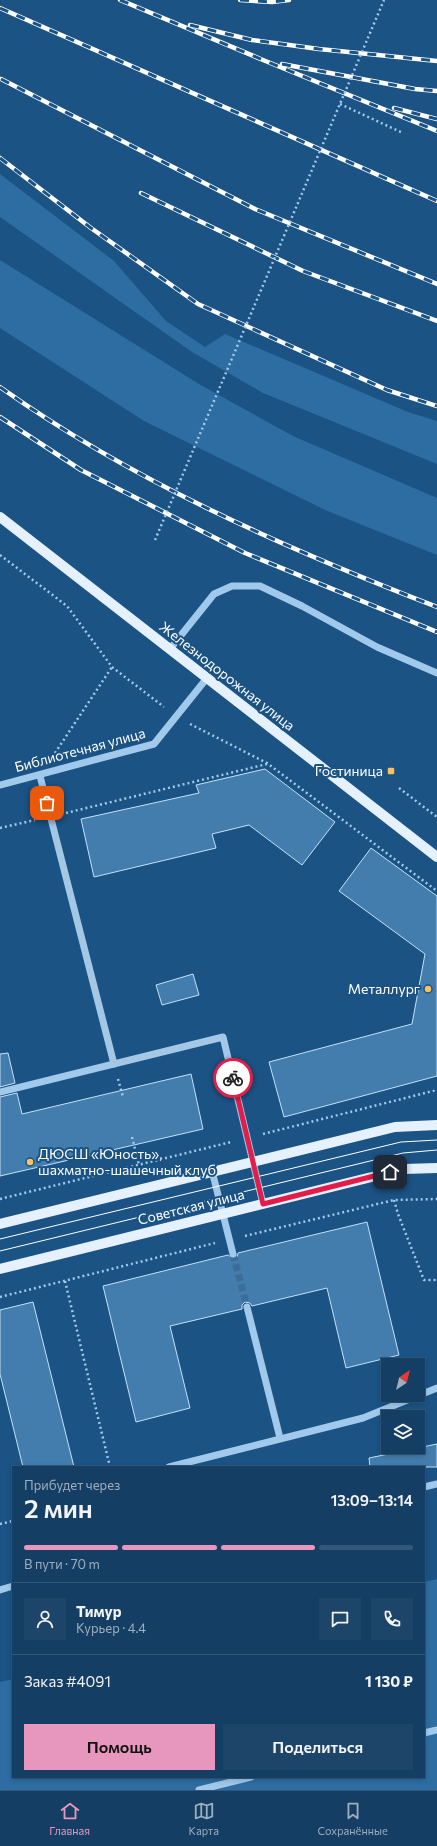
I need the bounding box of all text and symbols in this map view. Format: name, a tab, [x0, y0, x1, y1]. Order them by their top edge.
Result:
street label: Железнодорожная улица	[156, 617, 298, 734]
street label: Библиотечная улица	[13, 724, 147, 775]
place label: Гостиница	[315, 762, 383, 779]
marker: Гостиница	[386, 766, 396, 776]
pin	[30, 786, 64, 820]
icon: bag	[36, 792, 58, 814]
place label: Металлург	[348, 980, 420, 997]
marker: Металлург	[423, 984, 433, 994]
courier	[213, 1058, 253, 1098]
icon: bike	[222, 1067, 244, 1089]
place label: ДЮСШ «Юность», шахматно-шашечный клуб	[38, 1145, 216, 1178]
pin	[373, 1155, 407, 1189]
marker: ДЮСШ «Юность», шахматно-шашечный клуб	[25, 1157, 35, 1167]
icon: home	[379, 1161, 401, 1183]
street label: Советская улица	[136, 1185, 246, 1228]
north arrow	[381, 1358, 425, 1402]
map controls	[381, 1358, 425, 1454]
button: layers	[381, 1410, 425, 1454]
text: Прибудет через	[24, 1477, 120, 1493]
text: 13:09–13:14	[331, 1491, 413, 1509]
text: 2 мин	[24, 1492, 93, 1523]
text: В пути · 70 m	[24, 1556, 100, 1572]
button: person	[24, 1598, 66, 1640]
button: chat	[319, 1598, 361, 1640]
button: phone	[371, 1598, 413, 1640]
text: Тимур	[76, 1602, 121, 1620]
text: Курьер · 4.4	[76, 1620, 146, 1636]
text: Заказ #4091	[24, 1672, 111, 1690]
text: 1 130 ₽	[365, 1672, 413, 1690]
button: Помощь	[24, 1724, 215, 1770]
button: Поделиться	[223, 1724, 413, 1770]
tab: Главная	[49, 1800, 90, 1837]
tab: Карта	[189, 1800, 219, 1837]
tab: Сохранённые	[317, 1800, 388, 1837]

